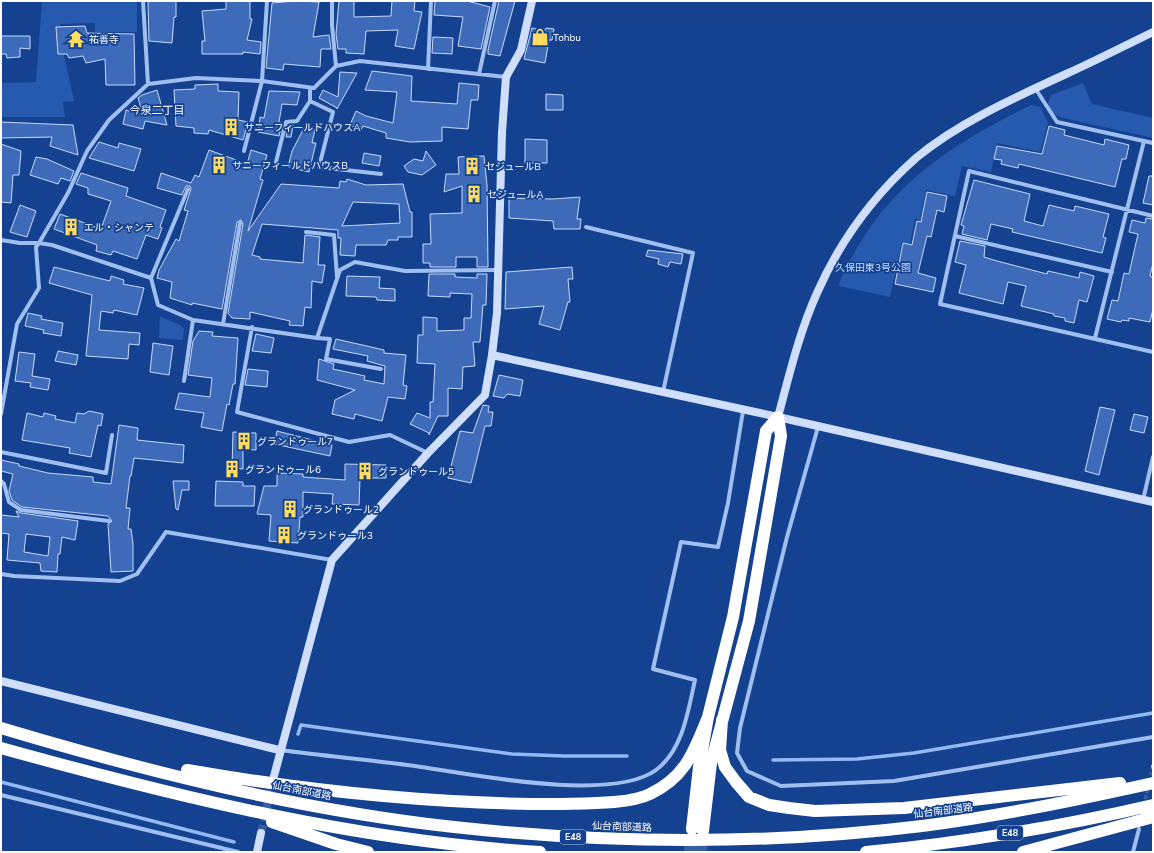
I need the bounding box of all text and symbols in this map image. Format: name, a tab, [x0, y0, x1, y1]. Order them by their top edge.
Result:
shop icon: Tohbu	[530, 27, 550, 47]
temple icon: 祐善寺	[66, 29, 86, 49]
place label: Tohbu	[553, 31, 581, 45]
place label: 祐善寺	[89, 33, 119, 47]
district label: 今泉二丁目	[130, 103, 185, 118]
building icon: サニーフィールドハウスA	[221, 117, 241, 137]
place label: サニーフィールドハウスA	[244, 121, 361, 135]
building icon: サニーフィールドハウスB	[209, 155, 229, 175]
building icon: セジュールB	[462, 156, 482, 176]
place label: サニーフィールドハウスB	[232, 159, 348, 173]
place label: セジュールB	[485, 160, 541, 174]
building icon: セジュールA	[464, 184, 484, 204]
place label: セジュールA	[487, 188, 544, 202]
building icon: エル・シャンテ	[61, 217, 81, 237]
place label: エル・シャンテ	[84, 221, 154, 235]
park label: 久保田東3号公園	[835, 261, 911, 275]
building icon: グランドゥール7	[234, 431, 254, 451]
place label: グランドゥール7	[257, 435, 333, 449]
building icon: グランドゥール6	[222, 459, 242, 479]
building icon: グランドゥール5	[355, 461, 375, 481]
place label: グランドゥール6	[245, 463, 321, 477]
place label: グランドゥール5	[378, 465, 454, 479]
building icon: グランドゥール2	[280, 499, 300, 519]
place label: グランドゥール2	[303, 503, 379, 517]
building icon: グランドゥール3	[274, 525, 294, 545]
place label: グランドゥール3	[297, 529, 373, 543]
street label: 仙台南部道路	[271, 778, 333, 804]
street label: 仙台南部道路	[912, 800, 974, 822]
street label: 仙台南部道路	[592, 819, 652, 835]
road number: E48	[997, 826, 1023, 840]
road number: E48	[560, 830, 586, 844]

